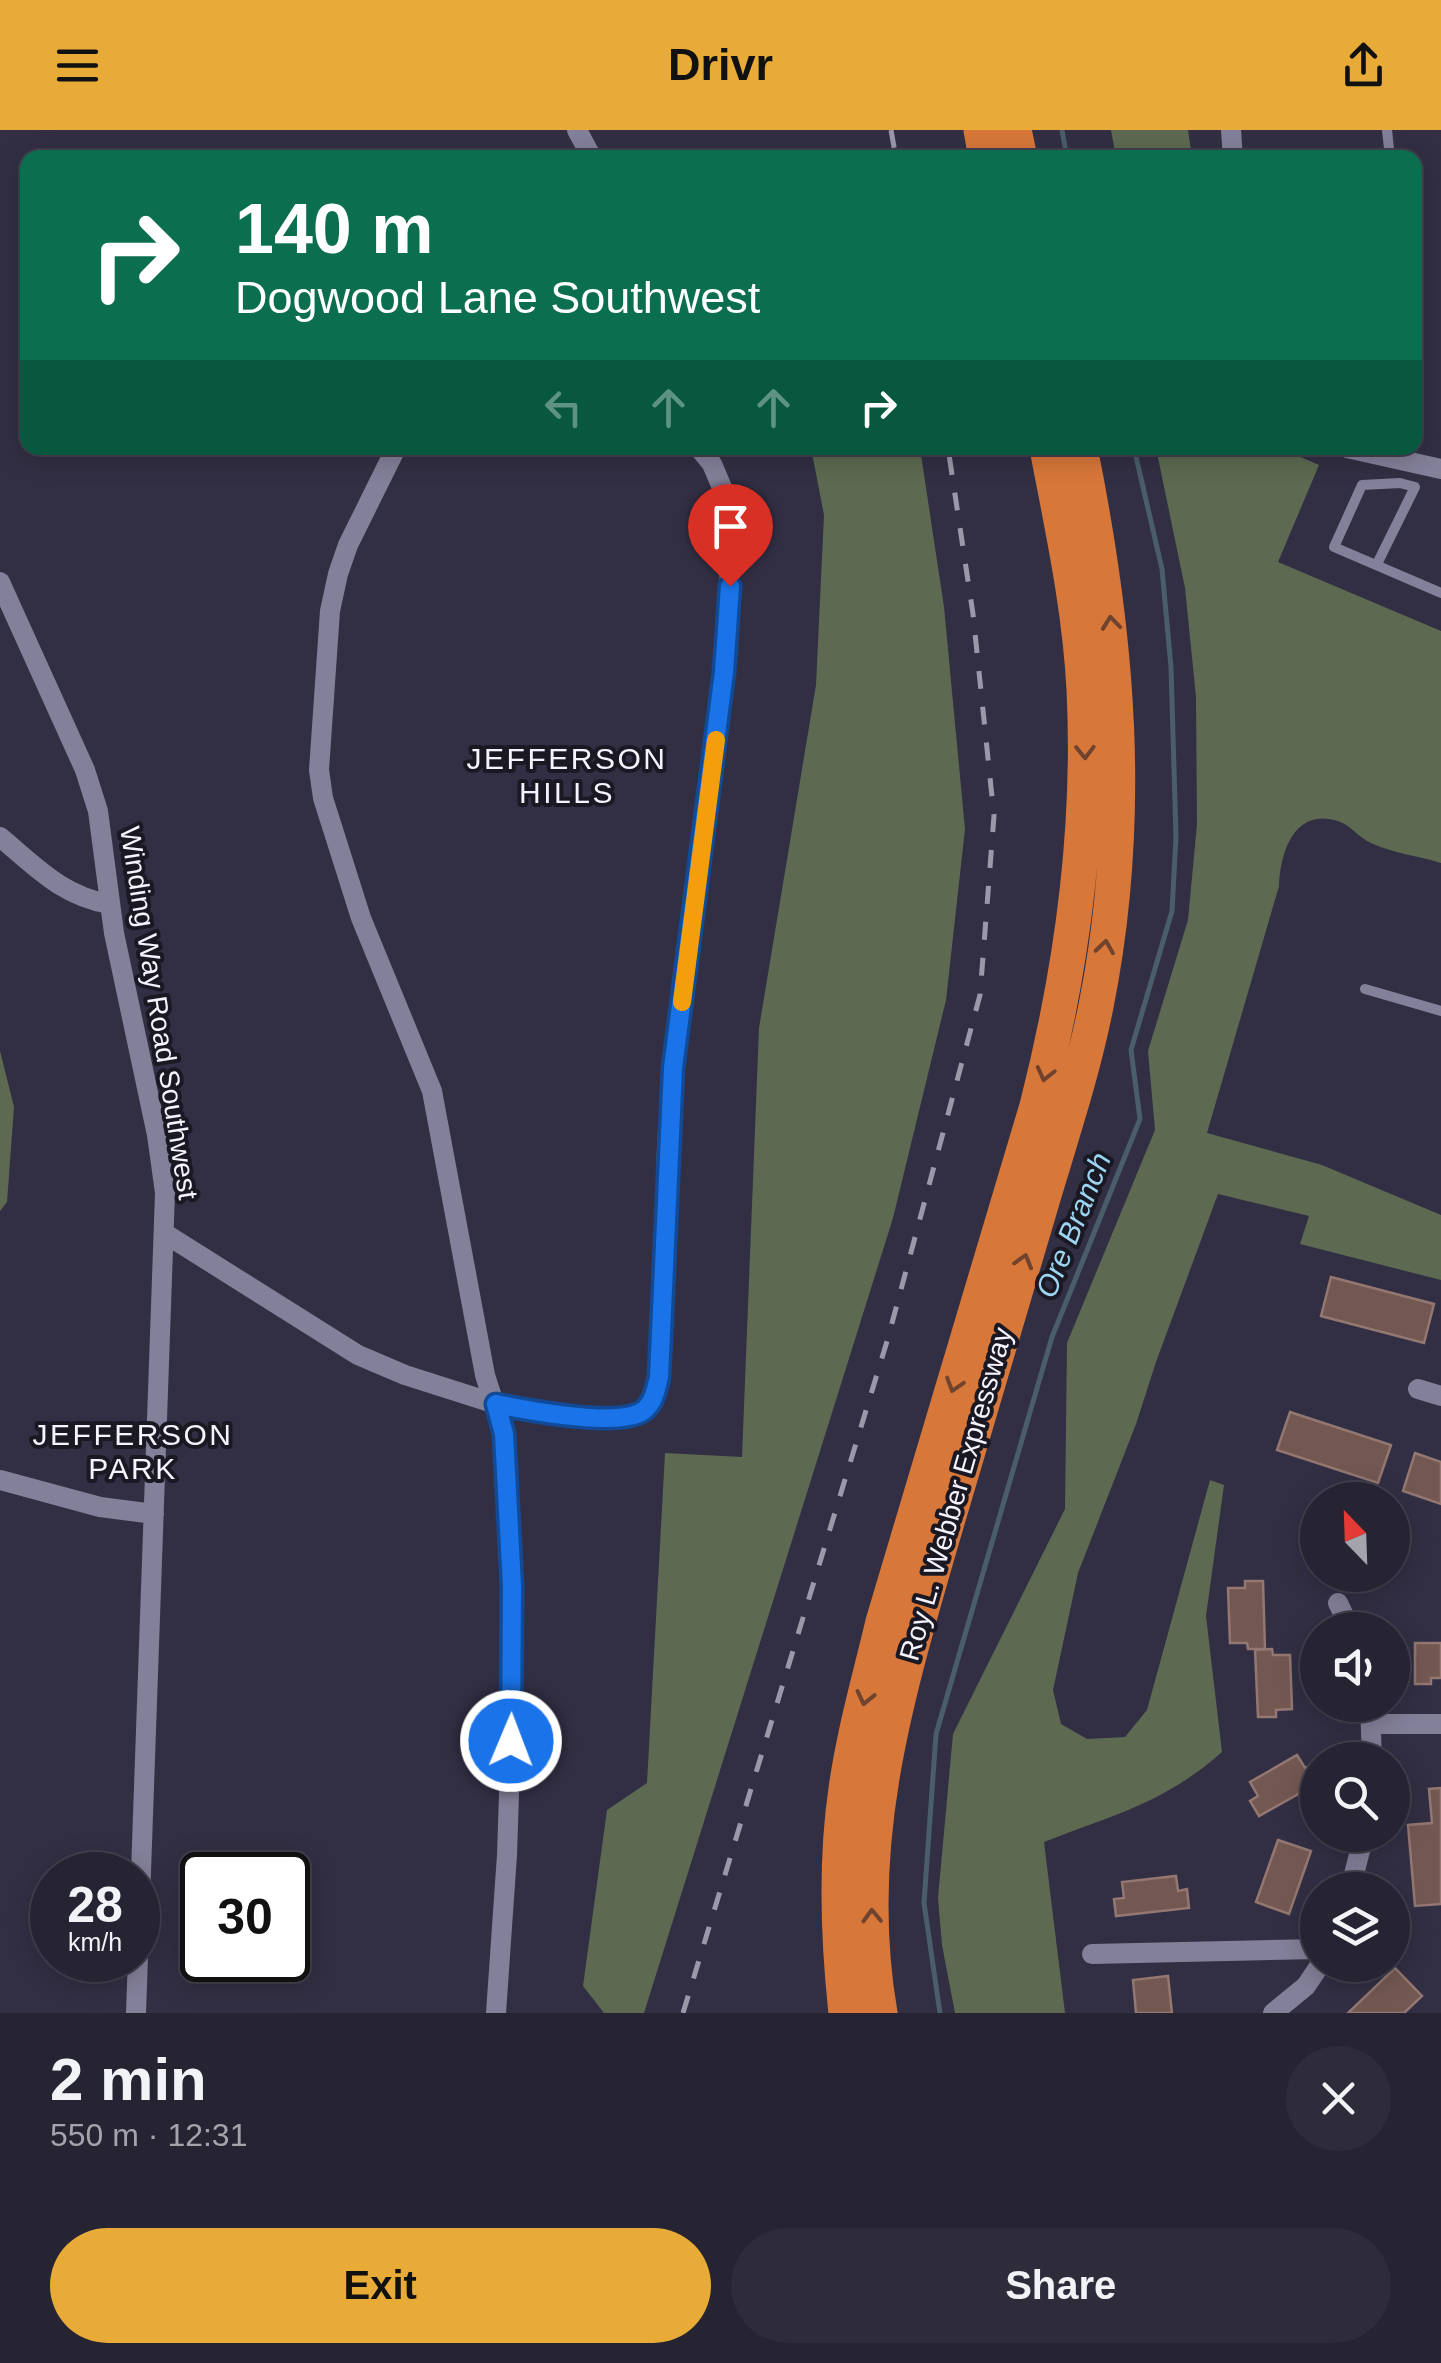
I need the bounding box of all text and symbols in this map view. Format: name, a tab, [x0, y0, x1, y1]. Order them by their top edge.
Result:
icon: menu	[50, 38, 105, 93]
icon: share	[1336, 38, 1391, 93]
text: Drivr	[668, 39, 773, 90]
icon: right	[70, 190, 200, 320]
text: 140 m	[235, 190, 433, 268]
text: Dogwood Lane Southwest	[235, 272, 760, 323]
icon: left	[536, 380, 591, 435]
icon: ahead	[641, 380, 696, 435]
icon: ahead	[746, 380, 801, 435]
icon: right	[851, 380, 906, 435]
pin	[688, 484, 773, 587]
icon: arrive	[703, 499, 758, 554]
one-way arrow	[1100, 614, 1122, 630]
district label: JEFFERSON HILLS	[467, 742, 667, 809]
one-way arrow	[1074, 745, 1096, 760]
street label: Winding Way Road Southwest	[114, 824, 204, 1202]
one-way arrow	[1094, 939, 1115, 955]
one-way arrow	[1036, 1064, 1057, 1082]
water label: Ore Branch	[1029, 1148, 1117, 1302]
one-way arrow	[1012, 1254, 1033, 1271]
street label: Roy L. Webber Expressway	[894, 1324, 1018, 1664]
one-way arrow	[945, 1376, 966, 1393]
district label: JEFFERSON PARK	[33, 1418, 233, 1485]
north arrow	[1300, 1482, 1410, 1592]
map controls	[1300, 1482, 1410, 1982]
button: sound	[1300, 1612, 1410, 1722]
position arrow	[459, 1689, 563, 1793]
one-way arrow	[855, 1689, 876, 1706]
button: search	[1300, 1742, 1410, 1852]
speed limit sign: 30	[180, 1852, 310, 1982]
button: layers	[1300, 1872, 1410, 1982]
text: 28	[67, 1877, 123, 1933]
one-way arrow	[861, 1907, 882, 1923]
text: km/h	[68, 1928, 122, 1956]
text: 2 min	[50, 2046, 207, 2113]
button: close	[1286, 2046, 1391, 2151]
text: 550 m · 12:31	[50, 2117, 247, 2153]
button: Exit	[50, 2228, 711, 2343]
button: Share	[731, 2228, 1391, 2343]

